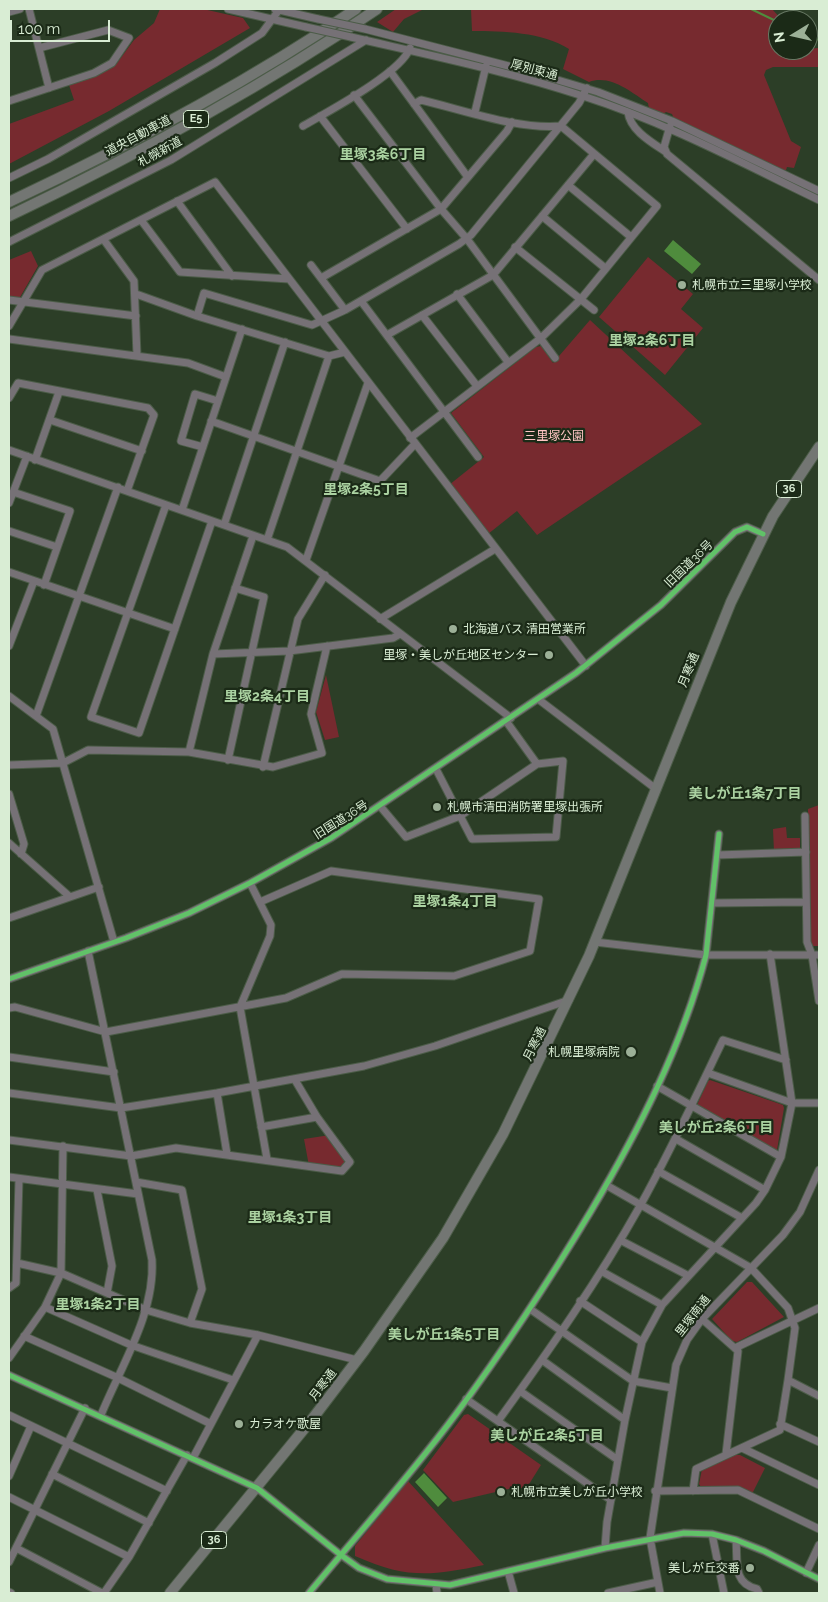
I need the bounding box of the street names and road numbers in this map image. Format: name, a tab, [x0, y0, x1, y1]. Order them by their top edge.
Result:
street label: 厚別東通	[509, 57, 559, 83]
road number: E5	[184, 110, 208, 128]
street label: 道央自動車道	[103, 113, 173, 159]
street label: 札幌新道	[136, 134, 184, 170]
road number: 36	[776, 480, 802, 498]
street label: 旧国道36号	[662, 537, 716, 591]
street label: 月寒通	[676, 651, 702, 689]
street label: 旧国道36号	[311, 798, 371, 842]
street label: 月寒通	[521, 1025, 549, 1063]
street label: 里塚南通	[673, 1293, 713, 1339]
street label: 月寒通	[306, 1366, 340, 1404]
road number: 36	[202, 1532, 226, 1548]

